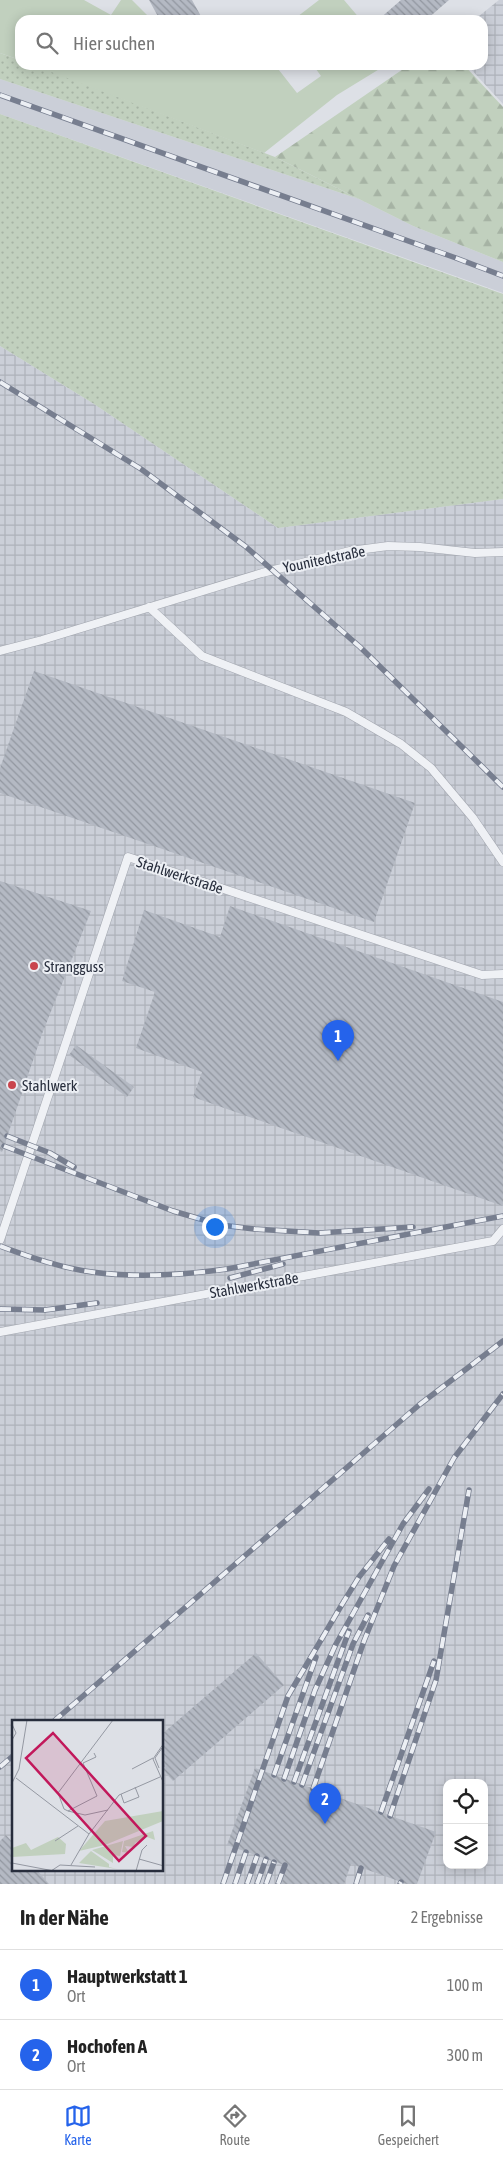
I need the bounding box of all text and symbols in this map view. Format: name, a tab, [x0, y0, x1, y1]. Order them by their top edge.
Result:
search box	[15, 15, 488, 70]
icon: search	[33, 29, 61, 57]
text: Hier suchen	[73, 32, 155, 54]
street label: Younitedstraße	[281, 542, 367, 576]
street label: Stahlwerkstraße	[135, 853, 226, 897]
place label: Strangguss	[44, 958, 103, 975]
marker: Strangguss	[28, 960, 40, 972]
pin: 1	[322, 1020, 354, 1061]
place label: Stahlwerk	[22, 1077, 78, 1094]
marker: Stahlwerk	[6, 1079, 18, 1091]
your location	[202, 1214, 228, 1240]
street label: Stahlwerkstraße	[208, 1269, 300, 1301]
inset map	[12, 1720, 164, 1872]
map controls	[443, 1779, 488, 1869]
button: locate	[443, 1779, 488, 1824]
pin: 2	[309, 1783, 341, 1824]
button: layers	[443, 1824, 488, 1869]
text: In der Nähe	[20, 1905, 109, 1929]
text: 2 Ergebnisse	[411, 1908, 483, 1926]
text: Hauptwerkstatt 1	[67, 1965, 188, 1987]
text: 1	[32, 1976, 40, 1994]
text: 100 m	[447, 1976, 483, 1994]
text: Ort	[67, 1987, 86, 2005]
text: Hochofen A	[67, 2035, 147, 2057]
text: 2	[32, 2046, 40, 2064]
text: 300 m	[447, 2046, 483, 2064]
text: Ort	[67, 2057, 86, 2075]
tab: Karte	[64, 2102, 92, 2148]
tab: Route	[220, 2102, 250, 2148]
tab: Gespeichert	[378, 2102, 439, 2148]

